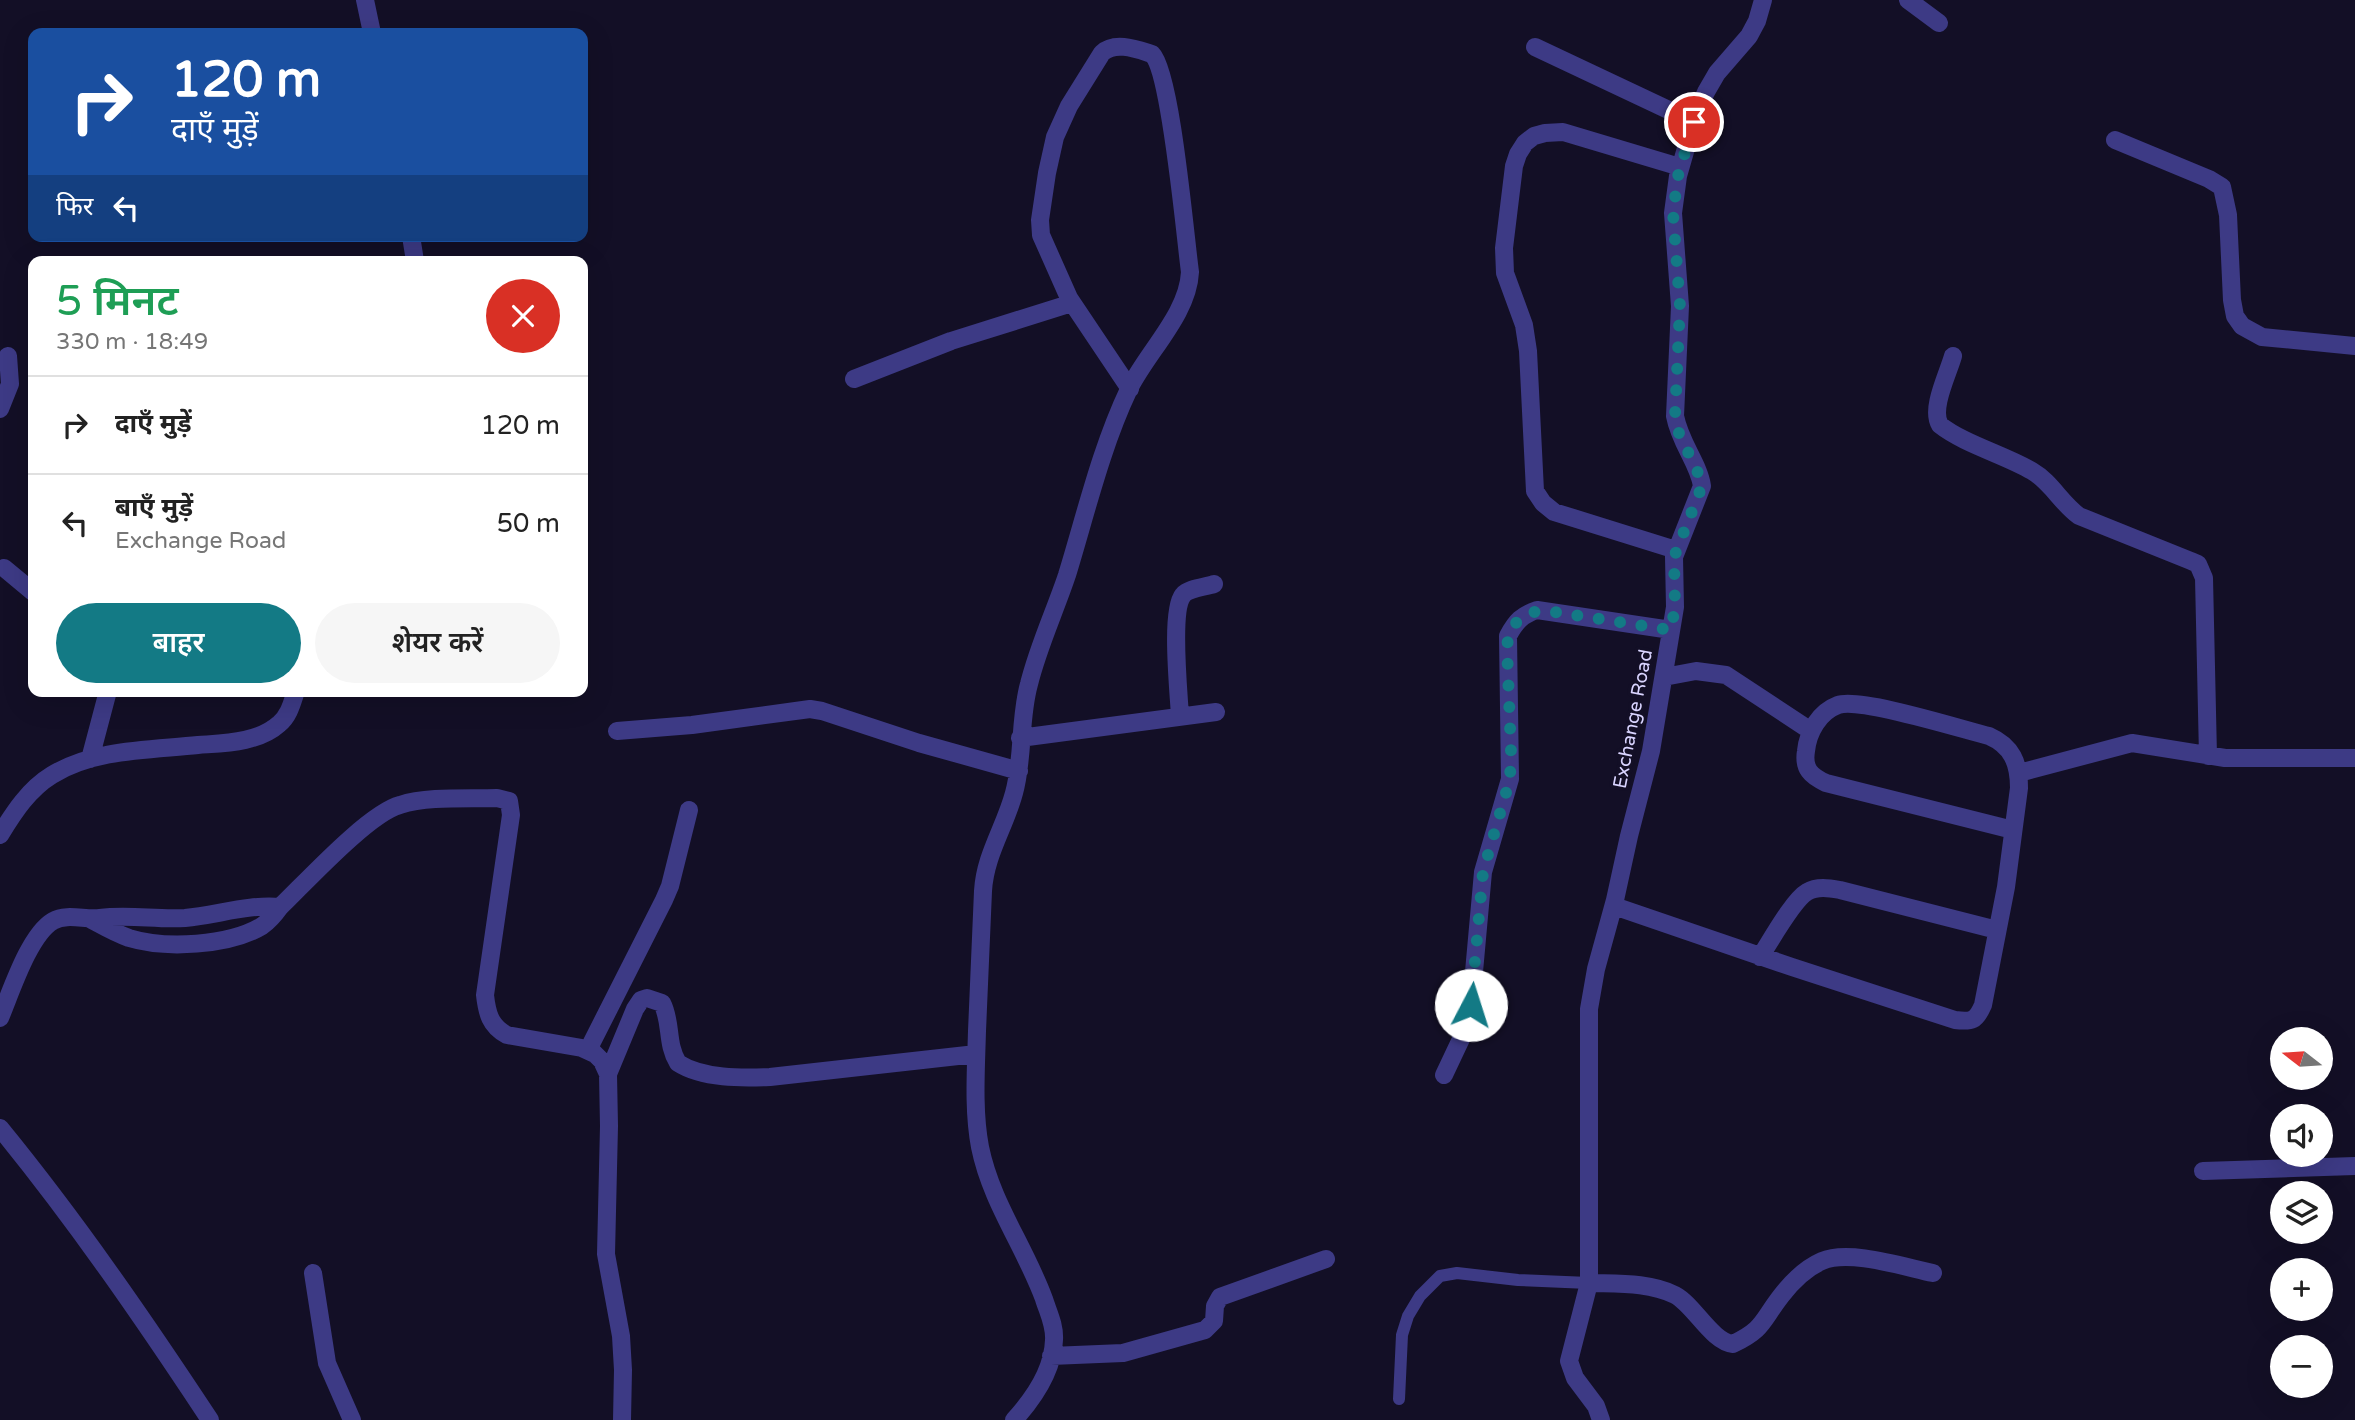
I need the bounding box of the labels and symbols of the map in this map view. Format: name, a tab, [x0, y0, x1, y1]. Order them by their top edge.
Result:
pin	[1664, 92, 1724, 152]
street label: Exchange Road	[1609, 647, 1657, 791]
position arrow	[1434, 968, 1508, 1042]
north arrow	[2270, 1027, 2333, 1090]

